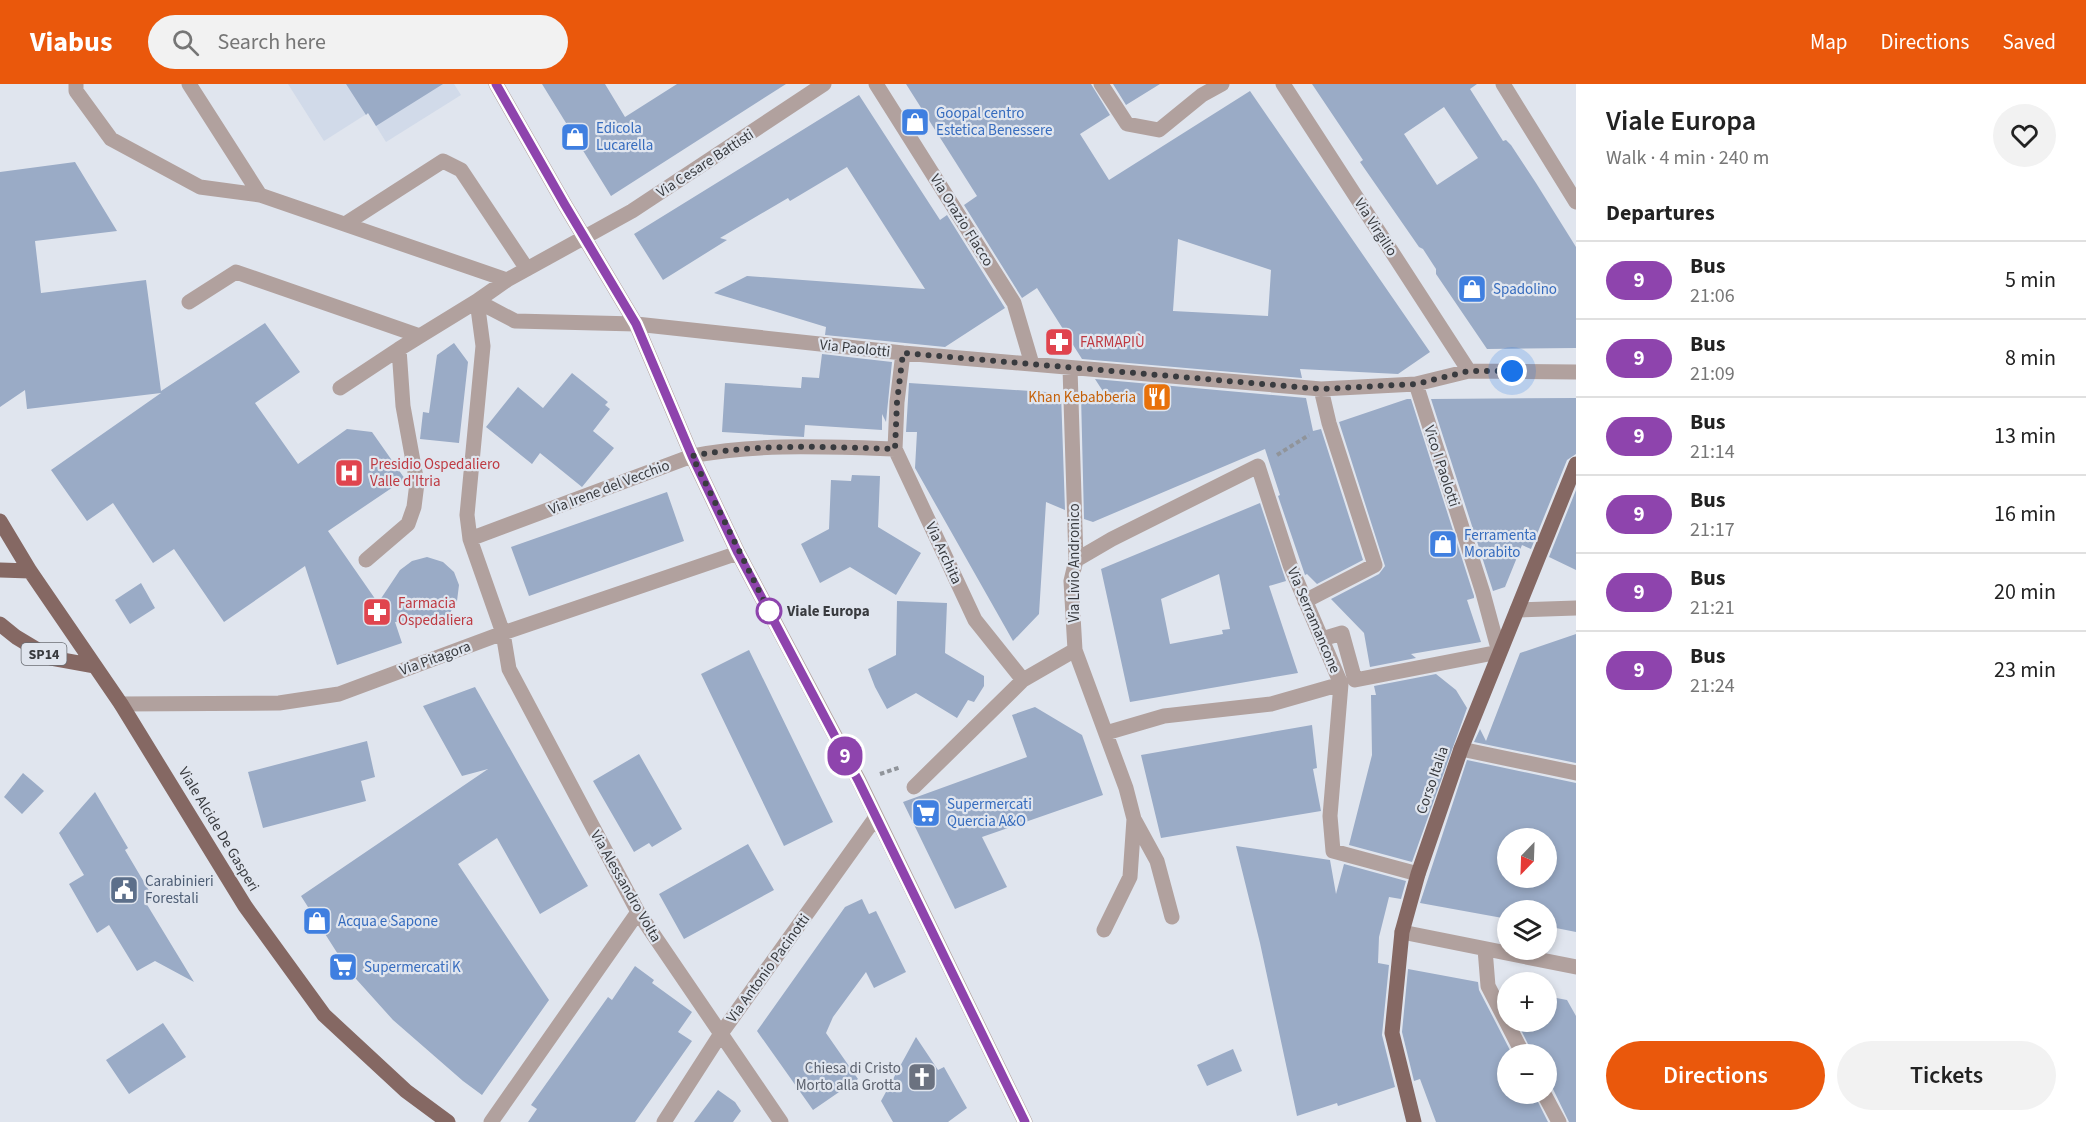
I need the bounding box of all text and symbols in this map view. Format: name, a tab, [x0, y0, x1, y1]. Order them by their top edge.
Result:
search box	[148, 15, 568, 69]
text: Viabus	[30, 22, 112, 62]
icon: search	[169, 26, 202, 59]
text: Search here	[217, 26, 326, 58]
text: Map	[1810, 27, 1848, 57]
text: Directions	[1881, 27, 1969, 57]
text: Saved	[2002, 27, 2056, 57]
text: Viale Europa	[1606, 101, 1756, 141]
place label: Goopal centro Estetica Benessere	[936, 103, 1052, 141]
button: heart	[1993, 104, 2056, 167]
shop icon: Goopal centro Estetica Benessere	[899, 106, 931, 138]
place label: Edicola Lucarella	[596, 118, 653, 156]
shop icon: Edicola Lucarella	[559, 121, 591, 153]
street label: Via Cesare Battisti	[653, 124, 758, 203]
text: Walk · 4 min · 240 m	[1606, 144, 1769, 172]
street label: Via Orazio Flacco	[925, 170, 998, 271]
street label: Via Virgilio	[1349, 194, 1402, 260]
text: Departures	[1606, 197, 1715, 229]
text: Bus	[1690, 250, 1726, 282]
text: 5 min	[2005, 264, 2056, 296]
text: 9	[1633, 265, 1645, 295]
shop icon: Spadolino	[1456, 273, 1488, 305]
place label: Spadolino	[1493, 279, 1557, 300]
text: 21:06	[1690, 282, 1735, 310]
pharmacy icon: FARMAPIÙ	[1043, 326, 1075, 358]
text: Bus	[1690, 328, 1726, 360]
place label: FARMAPIÙ	[1080, 332, 1145, 353]
street label: Via Paolotti	[819, 334, 891, 363]
text: 8 min	[2005, 342, 2056, 374]
text: 9	[1633, 343, 1645, 373]
your location	[1497, 356, 1527, 386]
text: 21:09	[1690, 360, 1735, 388]
restaurant icon: Khan Kebabberia	[1141, 381, 1173, 413]
place label: Khan Kebabberia	[1028, 387, 1136, 408]
text: Bus	[1690, 406, 1726, 438]
text: 13 min	[1994, 420, 2056, 452]
text: 9	[1633, 421, 1645, 451]
street label: Vico I Paolotti	[1418, 423, 1465, 510]
text: 21:14	[1690, 438, 1735, 466]
place label: Presidio Ospedaliero Valle d'Itria	[370, 454, 500, 492]
street label: Via Irene del Vecchio	[546, 455, 673, 520]
hospital icon: Presidio Ospedaliero Valle d'Itria	[333, 457, 365, 489]
text: Bus	[1690, 484, 1726, 516]
text: 16 min	[1994, 498, 2056, 530]
text: 9	[1633, 499, 1645, 529]
street label: Via Livio Andronico	[1064, 503, 1085, 623]
text: 21:17	[1690, 516, 1735, 544]
street label: Via Archita	[920, 519, 967, 588]
place label: Ferramenta Morabito	[1464, 525, 1537, 563]
shop icon: Ferramenta Morabito	[1427, 528, 1459, 560]
text: Bus	[1690, 562, 1726, 594]
street label: Via Serramancone	[1282, 564, 1345, 677]
text: 20 min	[1994, 576, 2056, 608]
text: 9	[1633, 577, 1645, 607]
place label: Farmacia Ospedaliera	[398, 593, 473, 631]
text: 21:21	[1690, 594, 1735, 622]
pharmacy icon: Farmacia Ospedaliera	[361, 596, 393, 628]
marker: Viale Europa	[756, 598, 782, 624]
place label: Viale Europa	[786, 601, 870, 622]
street label: Via Pitagora	[397, 636, 474, 681]
text: Bus	[1690, 640, 1726, 672]
road number: SP14	[22, 643, 66, 665]
text: 23 min	[1994, 654, 2056, 686]
text: 9	[1633, 655, 1645, 685]
text: 21:24	[1690, 672, 1735, 700]
line badge: 9	[826, 736, 864, 776]
text: 9	[839, 741, 851, 771]
street label: Corso Italia	[1411, 743, 1454, 817]
street label: Viale Alcide De Gasperi	[173, 763, 264, 895]
place label: Supermercati Quercia A&O	[947, 794, 1032, 832]
supermarket icon: Supermercati Quercia A&O	[910, 797, 942, 829]
street label: Via Alessandro Volta	[585, 826, 666, 946]
north arrow	[1497, 828, 1557, 888]
map controls	[1497, 828, 1557, 1104]
place label: Carabinieri Forestali	[145, 871, 214, 909]
public building icon: Carabinieri Forestali	[108, 874, 140, 906]
button: layers	[1497, 900, 1557, 960]
shop icon: Acqua e Sapone	[301, 905, 333, 937]
street label: Via Antonio Pacinotti	[722, 910, 815, 1027]
place label: Acqua e Sapone	[338, 911, 438, 932]
supermarket icon: Supermercati K	[327, 951, 359, 983]
place label: Supermercati K	[364, 957, 461, 978]
button: +	[1497, 972, 1557, 1032]
button: Directions	[1606, 1041, 1825, 1110]
button: Tickets	[1837, 1041, 2056, 1110]
button: −	[1497, 1044, 1557, 1104]
place label: Chiesa di Cristo Morto alla Grotta	[796, 1058, 901, 1096]
church icon: Chiesa di Cristo Morto alla Grotta	[906, 1061, 938, 1093]

